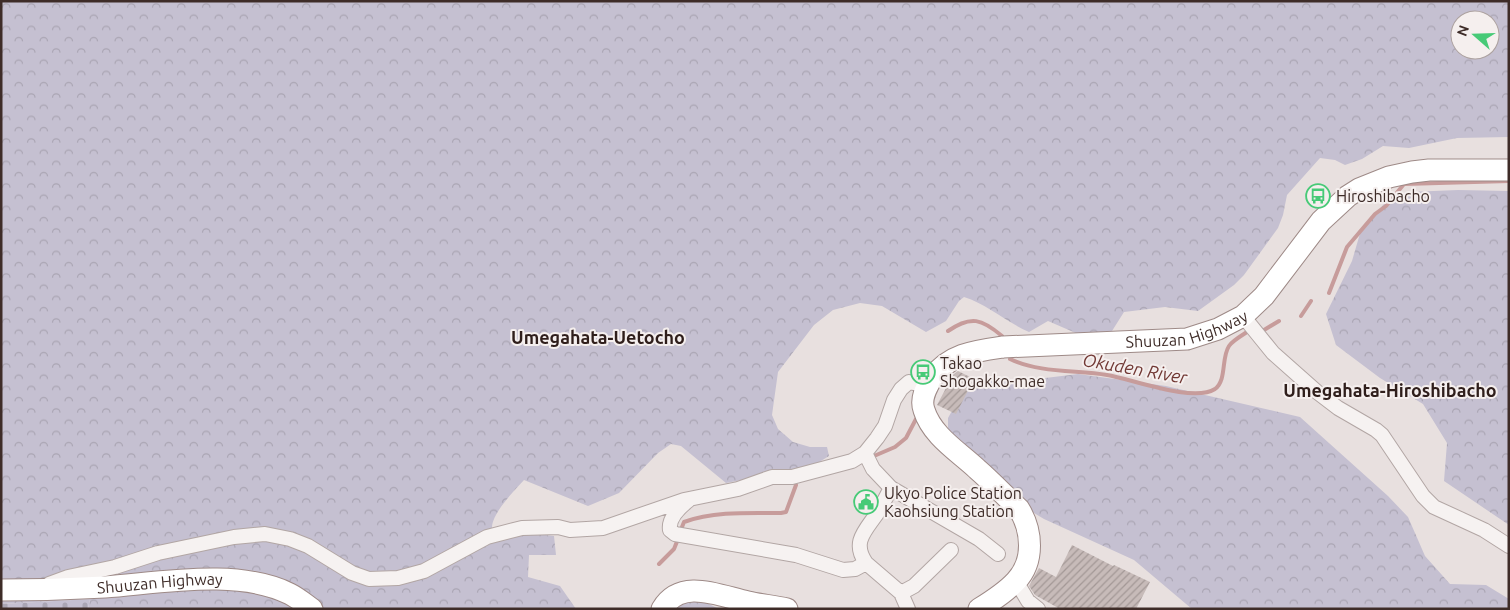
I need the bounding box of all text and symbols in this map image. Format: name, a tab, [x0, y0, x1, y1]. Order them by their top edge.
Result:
north arrow	[1450, 10, 1500, 60]
text: N	[1453, 23, 1472, 38]
bus stop icon: Hiroshibacho	[1305, 183, 1331, 209]
place label: Hiroshibacho	[1336, 187, 1430, 205]
street label: Shuuzan Highway	[1125, 306, 1251, 351]
district label: Umegahata-Uetocho	[511, 327, 685, 347]
water label: Okuden River	[1081, 349, 1190, 387]
place label: Takao Shogakko-mae	[940, 354, 1045, 390]
bus stop icon: Takao Shogakko-mae	[910, 359, 936, 385]
district label: Umegahata-Hiroshibacho	[1283, 380, 1497, 400]
place label: Ukyo Police Station Kaohsiung Station	[884, 484, 1022, 520]
public building icon: Ukyo Police Station Kaohsiung Station	[853, 489, 879, 515]
street label: Shuuzan Highway	[96, 570, 223, 596]

